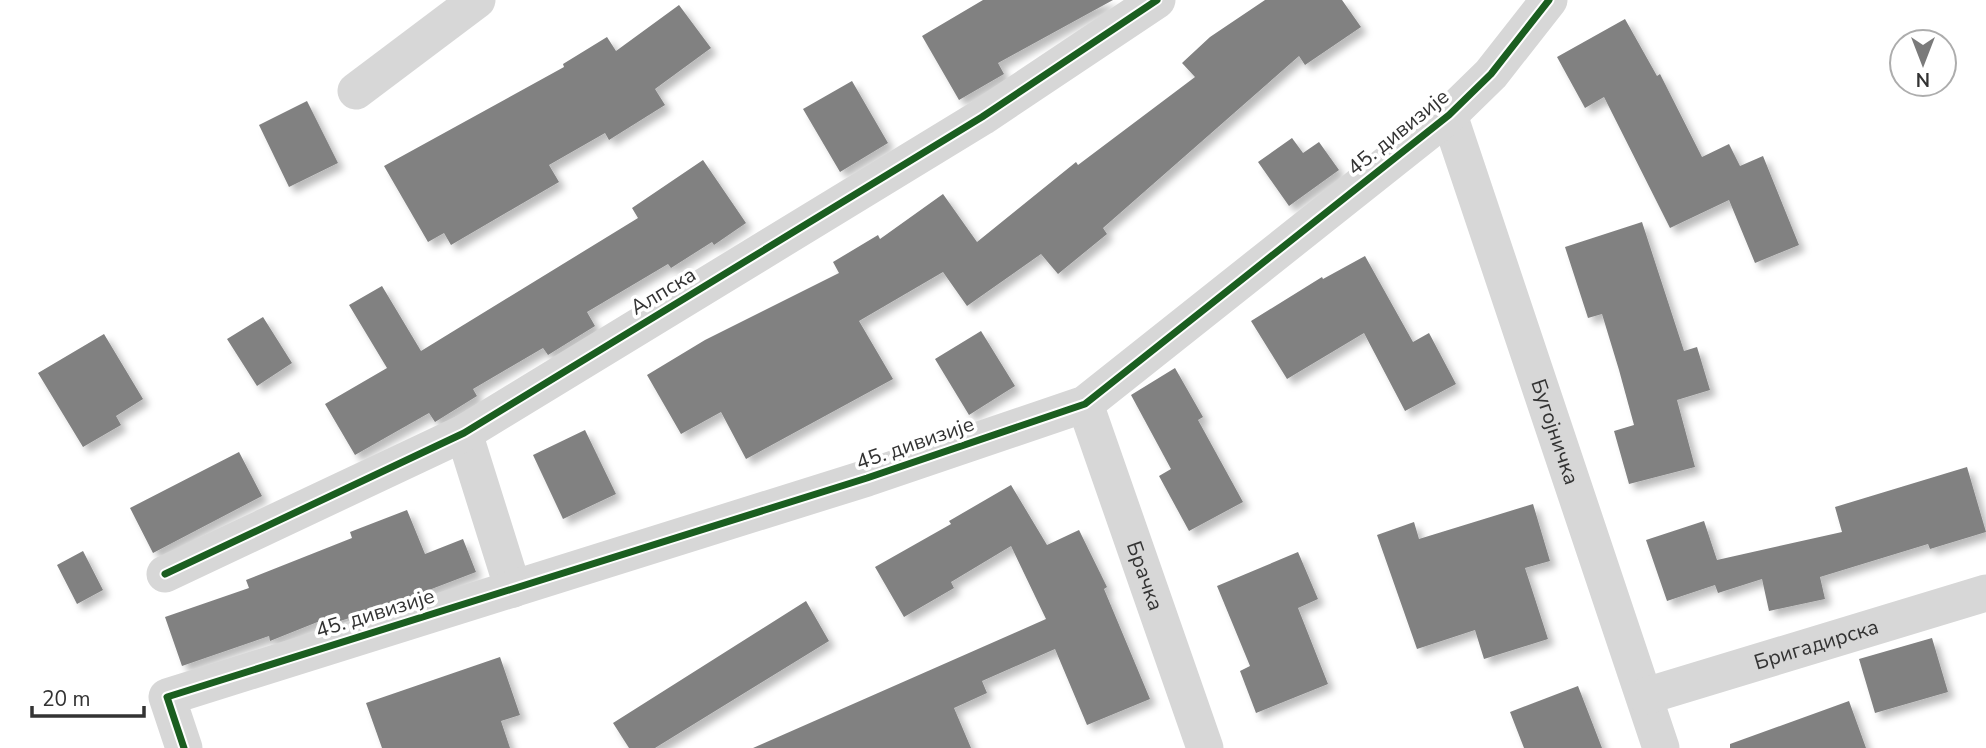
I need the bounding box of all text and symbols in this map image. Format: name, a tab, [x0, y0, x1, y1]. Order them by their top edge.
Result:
north arrow	[1888, 28, 1958, 98]
text: N	[1916, 66, 1930, 92]
street label: 45. дивизије	[1341, 82, 1455, 182]
street label: Алпска	[625, 260, 701, 322]
street label: Бугојничка	[1524, 375, 1586, 488]
street label: 45. дивизије	[852, 410, 978, 476]
street label: Брачка	[1120, 537, 1170, 614]
street label: 45. дивизије	[312, 582, 438, 644]
street label: Бригадирска	[1751, 612, 1882, 676]
scale bar	[32, 674, 144, 718]
text: 20 m	[42, 685, 91, 713]

